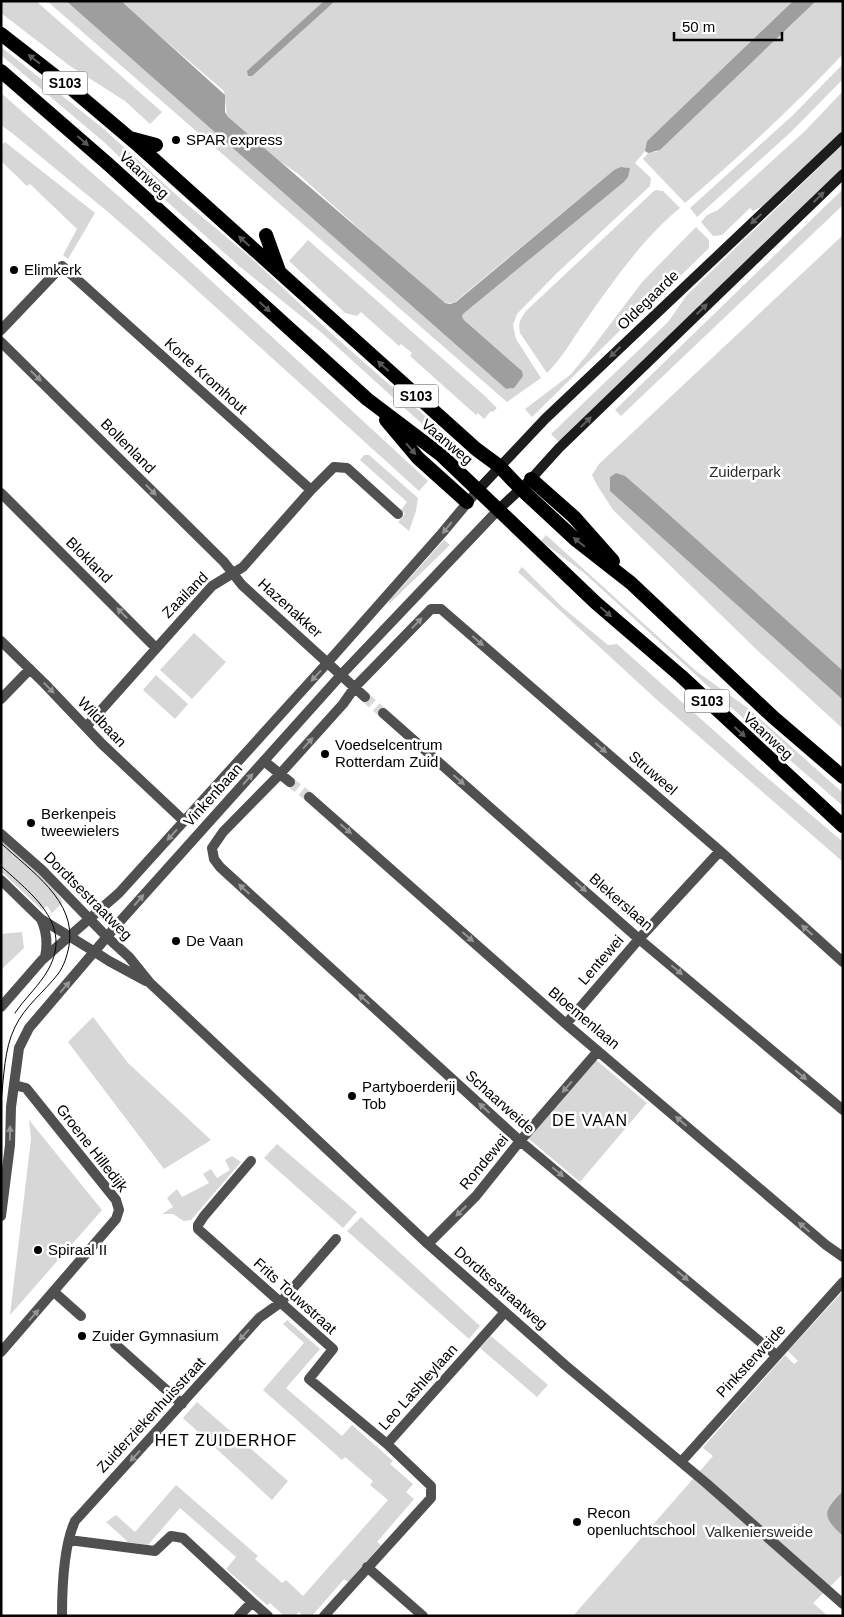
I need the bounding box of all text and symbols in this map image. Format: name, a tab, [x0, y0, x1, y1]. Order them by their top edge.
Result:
scale bar	[674, 10, 782, 42]
text: 50 m	[682, 18, 715, 35]
one-way arrow	[28, 54, 41, 65]
road number: S103	[42, 72, 88, 95]
place label: SPAR express	[186, 131, 282, 148]
marker: SPAR express	[170, 134, 182, 146]
one-way arrow	[76, 136, 89, 147]
street label: Vaanweg	[116, 147, 173, 202]
one-way arrow	[813, 191, 825, 203]
one-way arrow	[751, 213, 763, 225]
one-way arrow	[239, 235, 251, 247]
place label: Elimkerk	[24, 261, 82, 278]
marker: Elimkerk	[8, 264, 20, 276]
street label: Oldegaarde	[614, 266, 682, 333]
one-way arrow	[259, 301, 271, 313]
one-way arrow	[696, 303, 708, 315]
street label: Korte Kromhout	[162, 334, 252, 418]
one-way arrow	[609, 346, 621, 358]
one-way arrow	[377, 360, 389, 372]
one-way arrow	[30, 370, 42, 382]
road number: S103	[394, 384, 438, 408]
street label: Bollenland	[98, 415, 159, 476]
street label: Vaanweg	[418, 415, 476, 468]
one-way arrow	[579, 416, 591, 428]
one-way arrow	[405, 443, 416, 456]
park label: Zuiderpark	[709, 463, 781, 480]
one-way arrow	[145, 484, 157, 496]
one-way arrow	[442, 521, 453, 534]
street label: Blokland	[63, 533, 116, 586]
one-way arrow	[573, 536, 586, 547]
street label: Zaailand	[158, 568, 211, 621]
street label: Hazenakker	[255, 575, 326, 641]
one-way arrow	[599, 606, 611, 618]
one-way arrow	[116, 607, 128, 619]
one-way arrow	[411, 617, 423, 629]
one-way arrow	[472, 635, 484, 647]
one-way arrow	[310, 669, 322, 681]
one-way arrow	[43, 681, 55, 693]
road number: S103	[684, 689, 730, 712]
street label: Wildbaan	[75, 693, 130, 750]
street label: Vaanweg	[740, 708, 797, 763]
one-way arrow	[733, 726, 745, 738]
place label: Voedselcentrum Rotterdam Zuid	[335, 736, 443, 770]
one-way arrow	[302, 738, 314, 750]
one-way arrow	[594, 742, 606, 754]
street label: Struweel	[626, 747, 681, 798]
marker: Voedselcentrum Rotterdam Zuid	[319, 748, 331, 760]
street label: Vinkenbaan	[180, 760, 245, 830]
one-way arrow	[242, 773, 254, 785]
one-way arrow	[452, 774, 465, 785]
place label: Berkenpeis tweewielers	[41, 805, 119, 839]
marker: Berkenpeis tweewielers	[25, 817, 37, 829]
one-way arrow	[339, 824, 352, 835]
one-way arrow	[166, 828, 178, 840]
street label: Dordtsestraatweg	[41, 848, 136, 943]
street label: Blekerslaan	[586, 869, 656, 934]
one-way arrow	[574, 881, 586, 893]
one-way arrow	[239, 883, 251, 895]
one-way arrow	[134, 894, 145, 907]
one-way arrow	[801, 924, 813, 936]
one-way arrow	[461, 931, 473, 943]
street label: Lentewei	[575, 931, 627, 988]
place label: De Vaan	[186, 932, 243, 949]
marker: De Vaan	[170, 935, 182, 947]
one-way arrow	[670, 965, 683, 976]
one-way arrow	[60, 980, 71, 993]
street label: Bloemenlaan	[545, 983, 623, 1052]
one-way arrow	[359, 993, 371, 1005]
street label: Schaarweide	[462, 1066, 538, 1137]
one-way arrow	[794, 1069, 806, 1081]
place label: Partyboerderij Tob	[362, 1078, 455, 1112]
one-way arrow	[561, 1081, 572, 1094]
marker: Partyboerderij Tob	[346, 1090, 358, 1102]
street label: Groene Hilledijk	[53, 1101, 132, 1195]
one-way arrow	[479, 1102, 491, 1114]
district label: DE VAAN	[552, 1112, 628, 1129]
one-way arrow	[675, 1116, 688, 1127]
one-way arrow	[7, 1124, 15, 1140]
street label: Rondewei	[456, 1131, 512, 1193]
one-way arrow	[551, 1167, 564, 1178]
one-way arrow	[455, 1205, 467, 1217]
one-way arrow	[799, 1221, 811, 1233]
place label: Spiraal II	[48, 1241, 107, 1258]
street label: Dordtsestraatweg	[451, 1243, 551, 1333]
marker: Spiraal II	[32, 1244, 44, 1256]
street label: Frits Touwstraat	[250, 1254, 341, 1338]
one-way arrow	[677, 1270, 689, 1281]
one-way arrow	[28, 1309, 39, 1322]
street label: Pinksterweide	[713, 1321, 789, 1401]
place label: Zuider Gymnasium	[92, 1327, 219, 1344]
one-way arrow	[238, 1329, 250, 1341]
marker: Zuider Gymnasium	[76, 1330, 88, 1342]
street label: Leo Lashleylaan	[375, 1340, 461, 1433]
street label: Zuiderziekenhuisstraat	[93, 1353, 209, 1476]
district label: HET ZUIDERHOF	[155, 1432, 297, 1449]
one-way arrow	[129, 1449, 141, 1461]
place label: Recon openluchtschool	[587, 1504, 695, 1538]
marker: Recon openluchtschool	[571, 1516, 583, 1528]
park label: Valkeniersweide	[705, 1523, 813, 1540]

